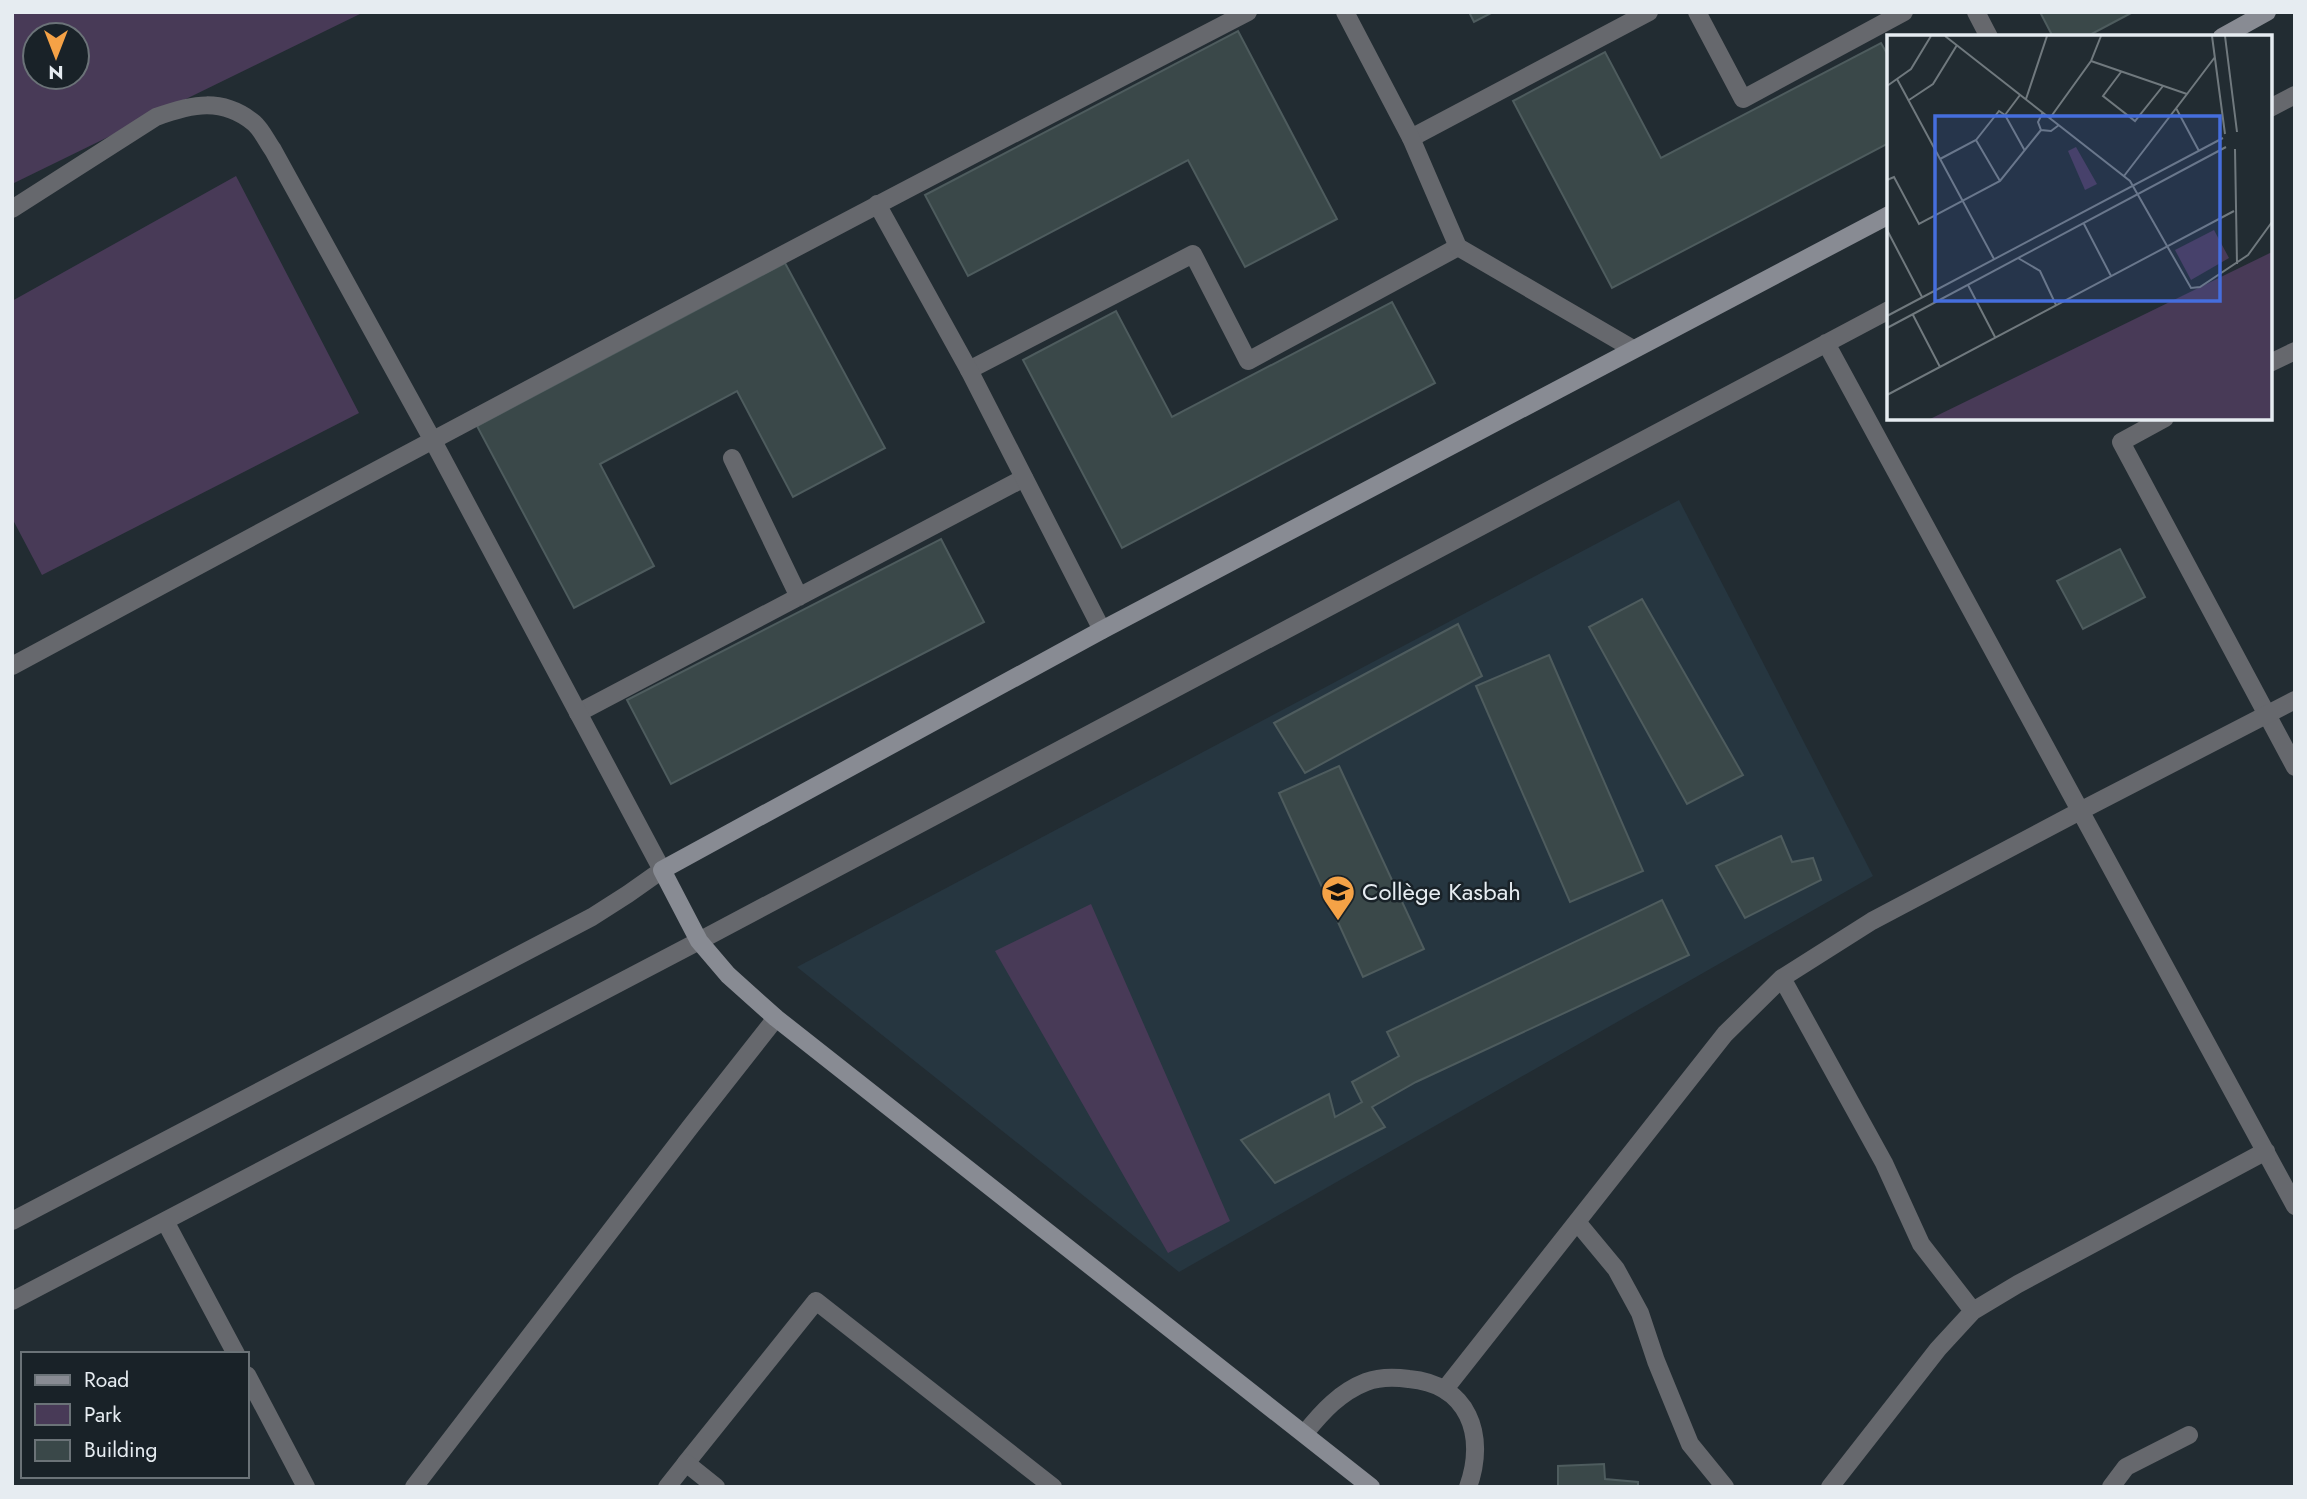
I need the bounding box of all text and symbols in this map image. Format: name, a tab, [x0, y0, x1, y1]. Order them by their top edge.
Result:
north arrow	[21, 21, 91, 91]
inset map	[1887, 35, 2272, 420]
text: N	[48, 59, 64, 86]
school or university icon: Collège Kasbah	[1319, 873, 1357, 922]
place label: Collège Kasbah	[1362, 874, 1521, 909]
legend	[21, 1352, 248, 1478]
text: Road	[84, 1365, 129, 1395]
text: Park	[84, 1400, 122, 1430]
text: Building	[84, 1435, 157, 1465]

